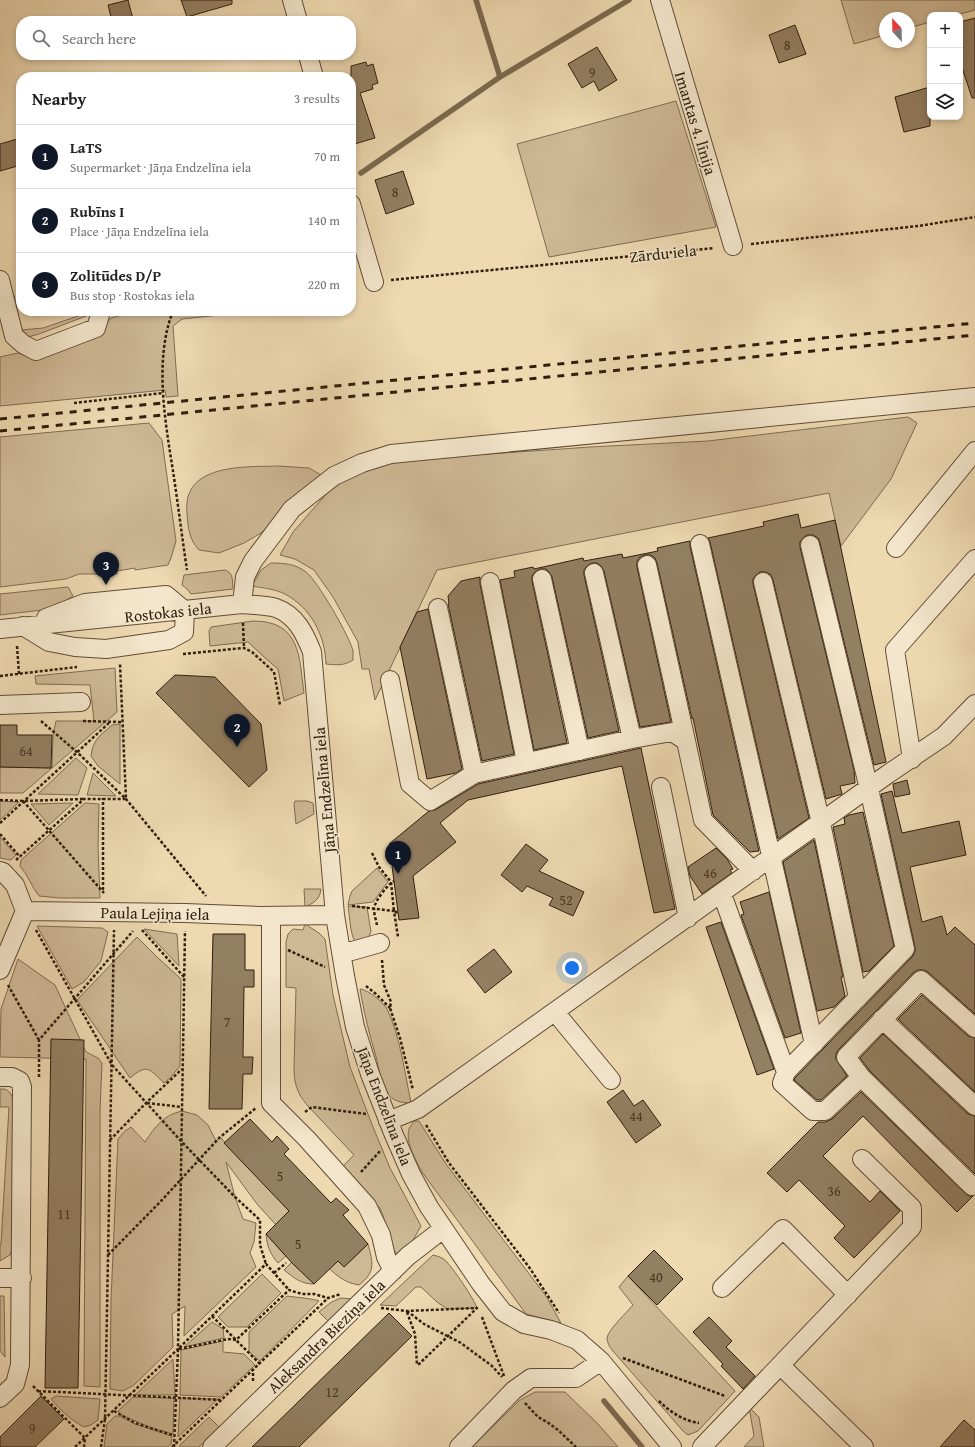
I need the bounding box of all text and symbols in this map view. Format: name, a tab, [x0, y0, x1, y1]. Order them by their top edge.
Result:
north arrow	[879, 12, 915, 48]
map controls	[927, 12, 963, 120]
button: +	[927, 12, 963, 48]
search box	[16, 16, 356, 60]
icon: search	[30, 27, 52, 49]
text: Search here	[62, 28, 136, 49]
house number: 8	[784, 35, 791, 55]
button: −	[927, 48, 963, 84]
house number: 9	[589, 62, 596, 82]
street label: Imantas 4. līnija	[669, 68, 723, 178]
button: layers	[927, 84, 963, 120]
text: Nearby	[32, 86, 86, 111]
text: 3 results	[294, 89, 340, 108]
text: LaTS	[70, 137, 102, 158]
text: 1	[42, 147, 48, 166]
text: 70 m	[314, 147, 340, 166]
text: Supermarket · Jāņa Endzelīna iela	[70, 158, 251, 177]
house number: 8	[392, 182, 399, 202]
text: Rubīns I	[70, 201, 124, 222]
text: 2	[42, 211, 48, 230]
text: 140 m	[308, 211, 340, 230]
text: Place · Jāņa Endzelīna iela	[70, 222, 209, 241]
street label: Zārdu iela	[628, 238, 698, 268]
text: Zolitūdes D/P	[70, 265, 161, 286]
text: 3	[42, 275, 48, 294]
text: 220 m	[308, 275, 340, 294]
text: Bus stop · Rostokas iela	[70, 286, 195, 305]
pin: 3	[93, 552, 119, 585]
street label: Rostokas iela	[123, 595, 213, 628]
pin: 2	[224, 714, 250, 747]
street label: Jāņa Endzelīna iela	[307, 726, 342, 856]
house number: 64	[19, 741, 33, 761]
pin: 1	[385, 841, 411, 874]
house number: 46	[703, 863, 717, 883]
house number: 52	[559, 890, 573, 910]
street label: Paula Lejiņa iela	[100, 900, 210, 926]
your location	[562, 958, 582, 978]
house number: 7	[224, 1012, 231, 1032]
street label: Jāņa Endzelīna iela	[351, 1041, 419, 1169]
house number: 44	[629, 1106, 643, 1126]
house number: 5	[277, 1166, 283, 1186]
house number: 36	[827, 1181, 841, 1201]
house number: 11	[57, 1204, 71, 1224]
house number: 5	[295, 1234, 301, 1254]
house number: 40	[649, 1267, 663, 1287]
street label: Aleksandra Bieziņa iela	[262, 1273, 391, 1399]
house number: 12	[325, 1382, 339, 1402]
house number: 9	[29, 1418, 36, 1438]

